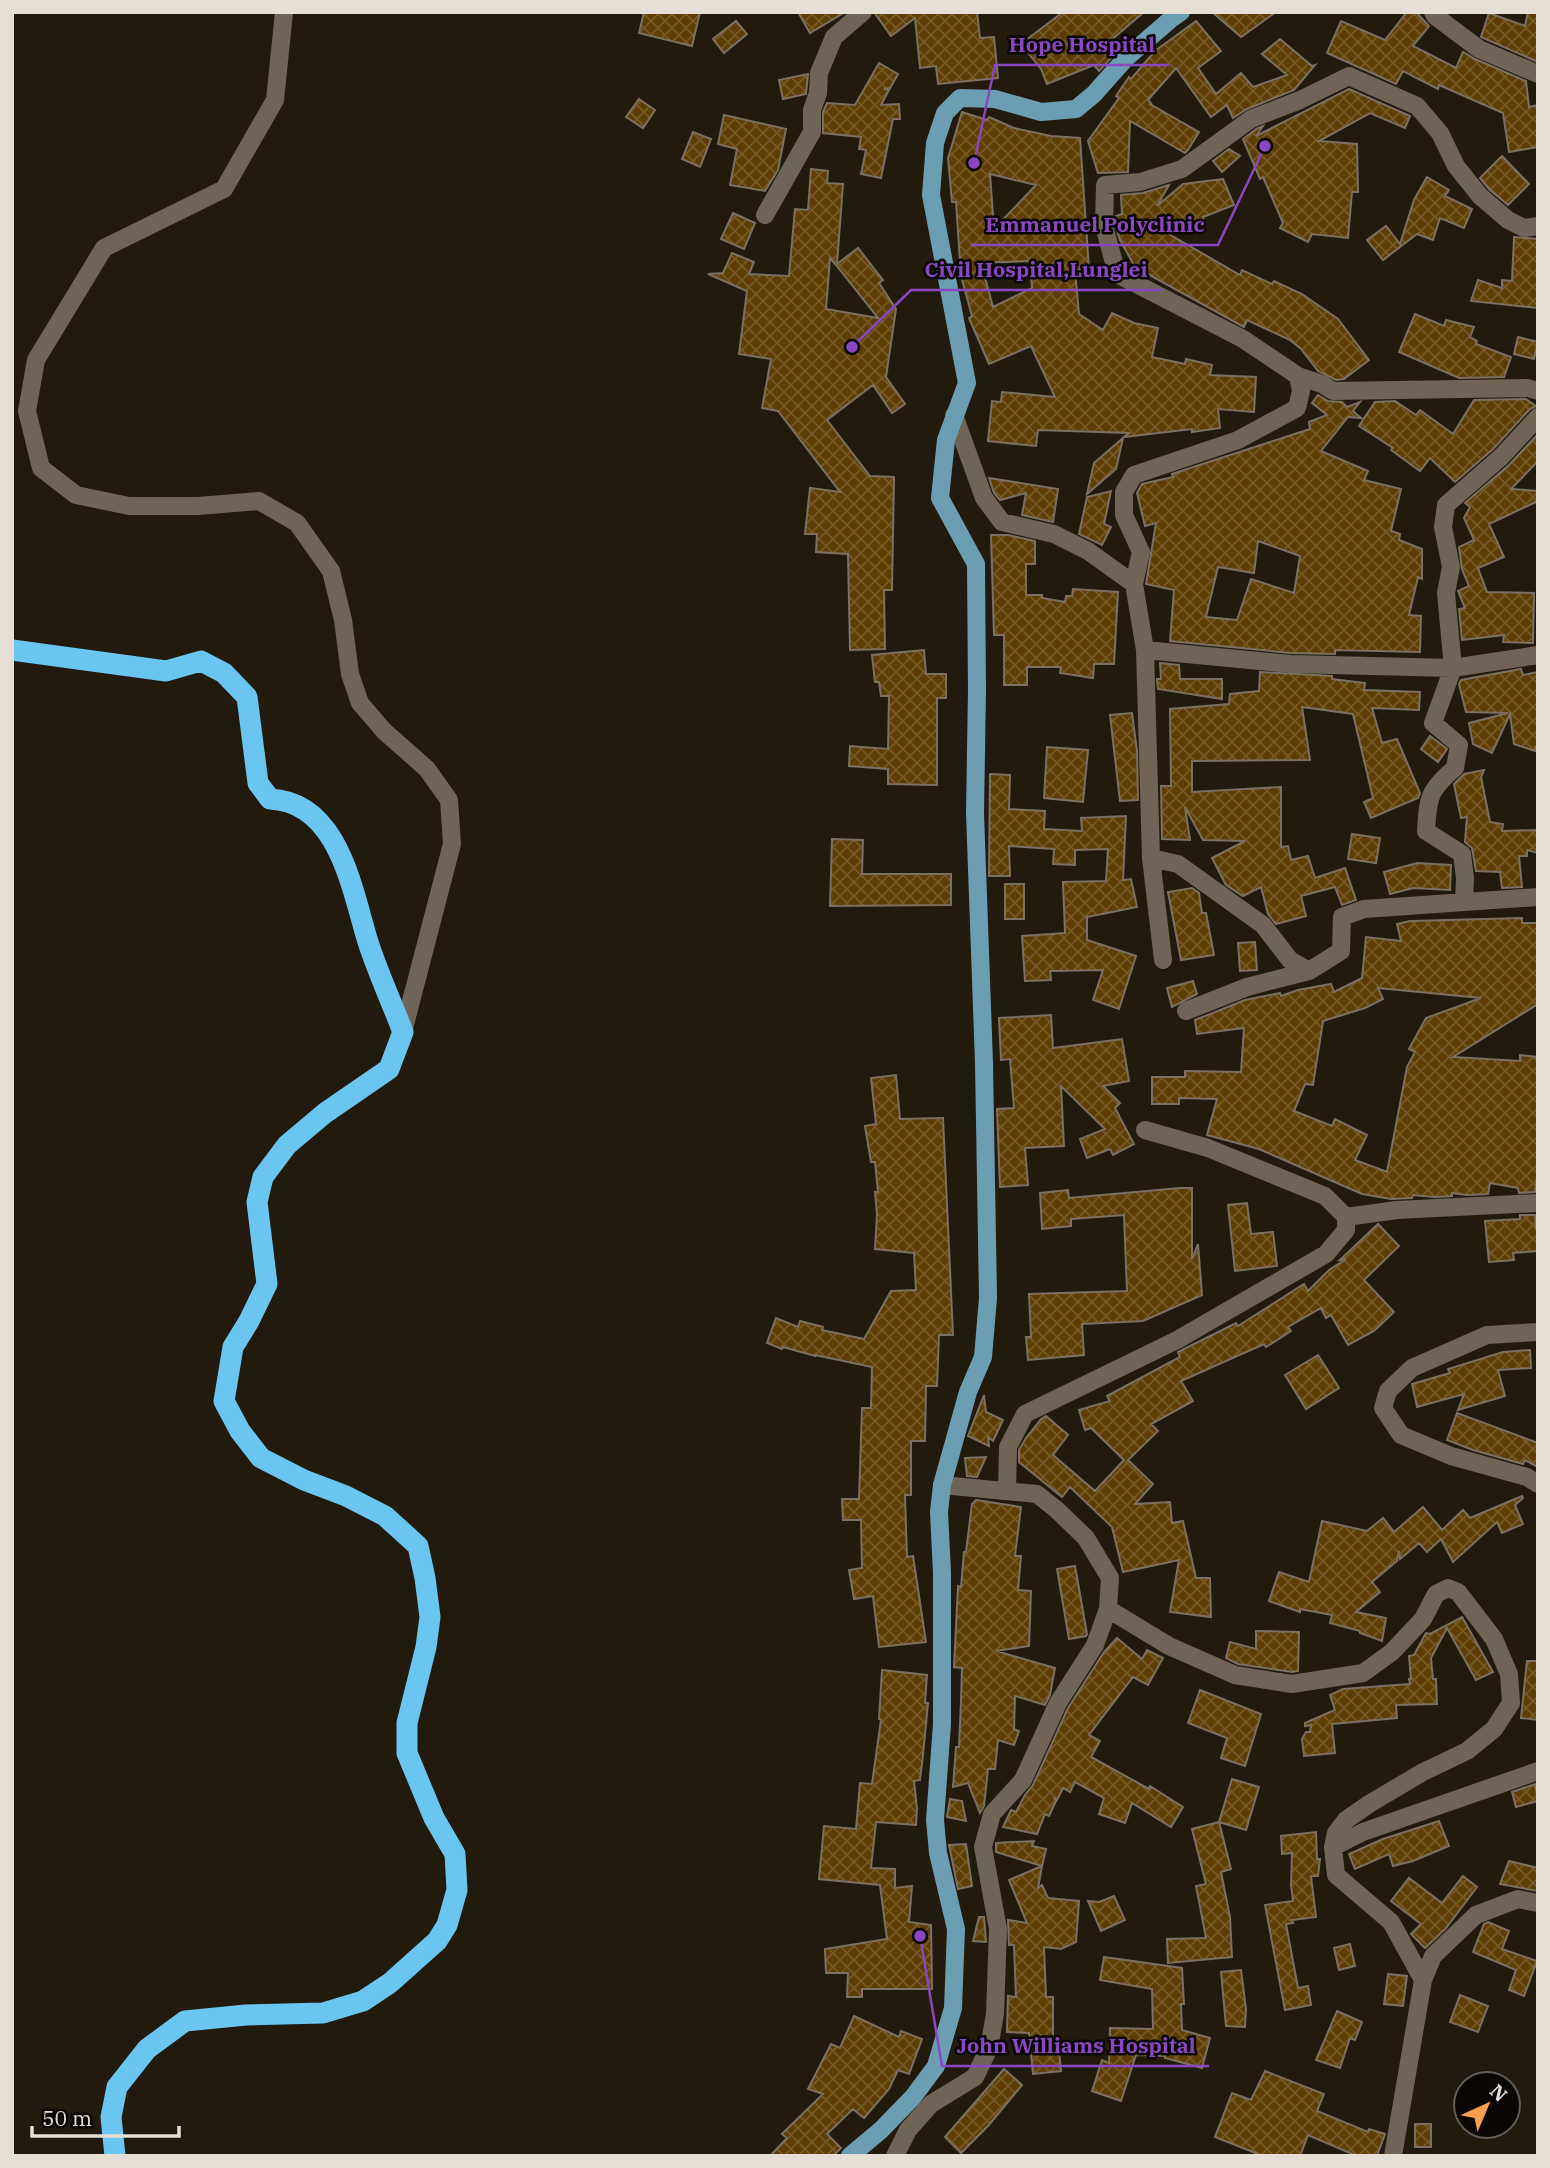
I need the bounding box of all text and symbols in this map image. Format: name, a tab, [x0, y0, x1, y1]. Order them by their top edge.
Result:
callout: Hope Hospital	[995, 23, 1169, 65]
text: Hope Hospital	[1009, 30, 1155, 58]
callout: Emmanuel Polyclinic	[971, 203, 1218, 245]
text: Emmanuel Polyclinic	[985, 210, 1205, 238]
callout: Civil Hospital,Lunglei	[911, 248, 1162, 290]
text: Civil Hospital,Lunglei	[924, 255, 1148, 283]
callout: John Williams Hospital	[942, 2024, 1209, 2066]
text: John Williams Hospital	[956, 2031, 1196, 2059]
north arrow	[1452, 2070, 1522, 2140]
text: N	[1485, 2079, 1513, 2107]
scale bar	[32, 2094, 178, 2138]
text: 50 m	[42, 2104, 92, 2132]

